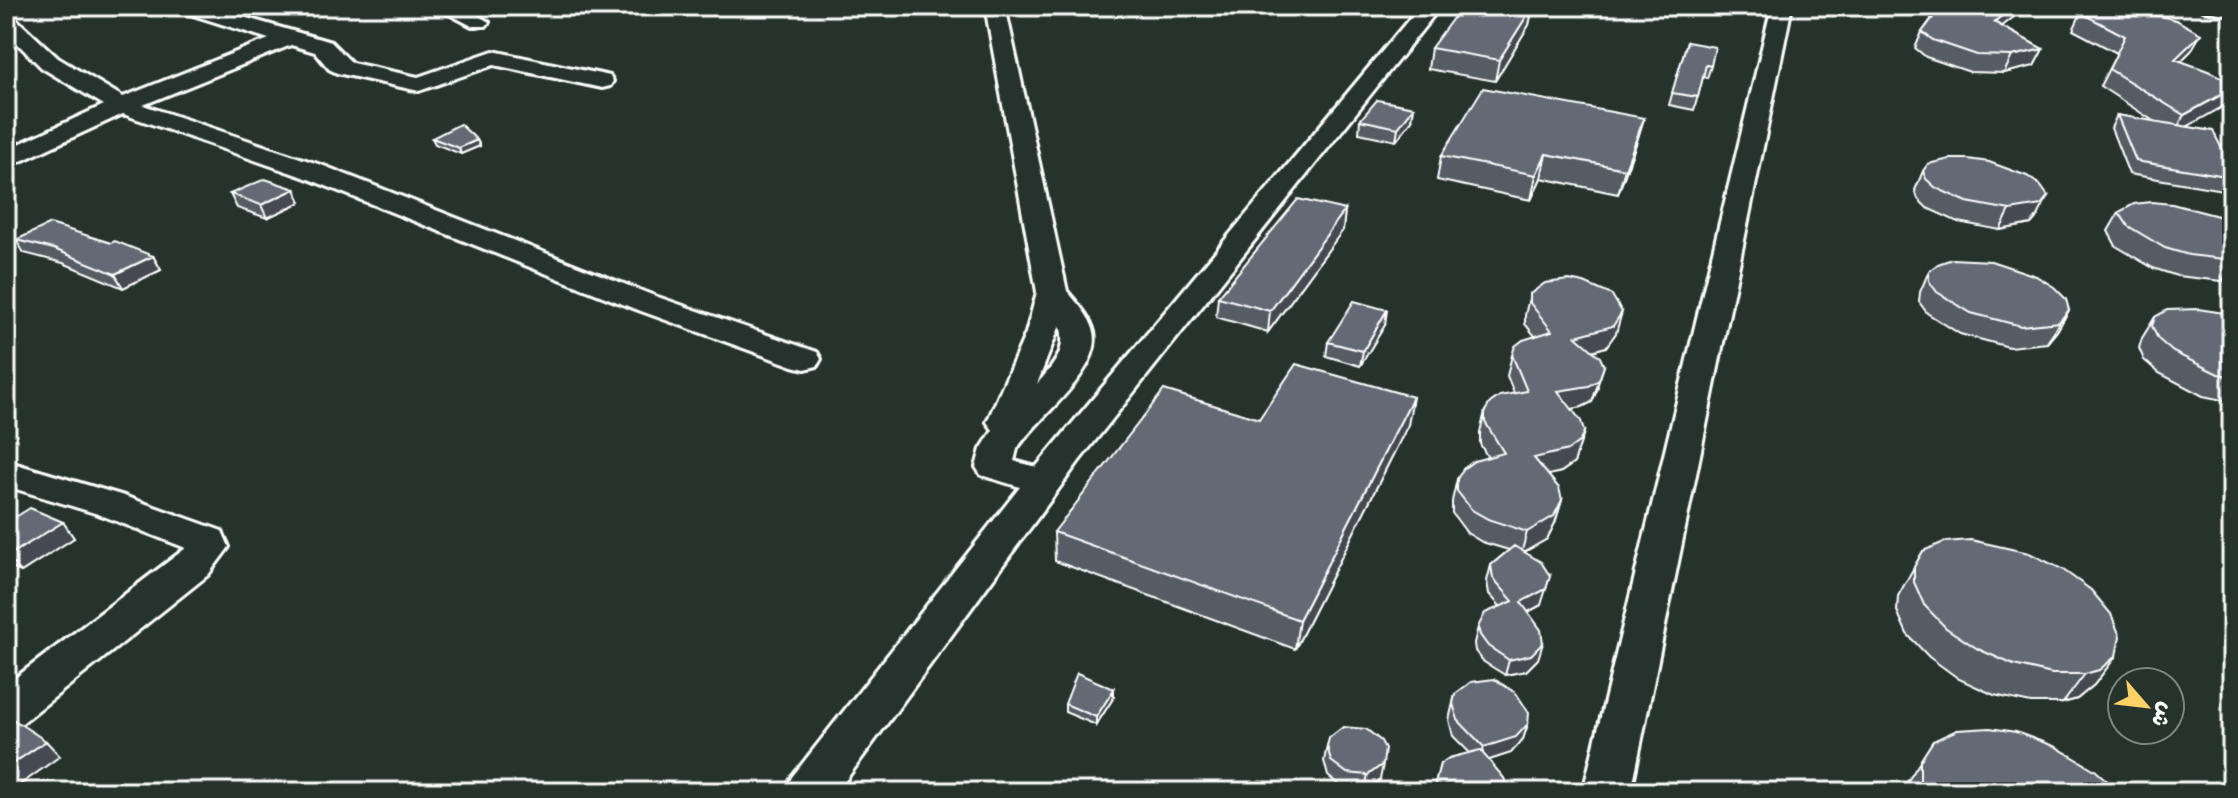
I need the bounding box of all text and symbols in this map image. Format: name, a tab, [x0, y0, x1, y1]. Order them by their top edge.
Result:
north arrow	[2106, 666, 2186, 746]
text: ش	[2145, 698, 2181, 732]

